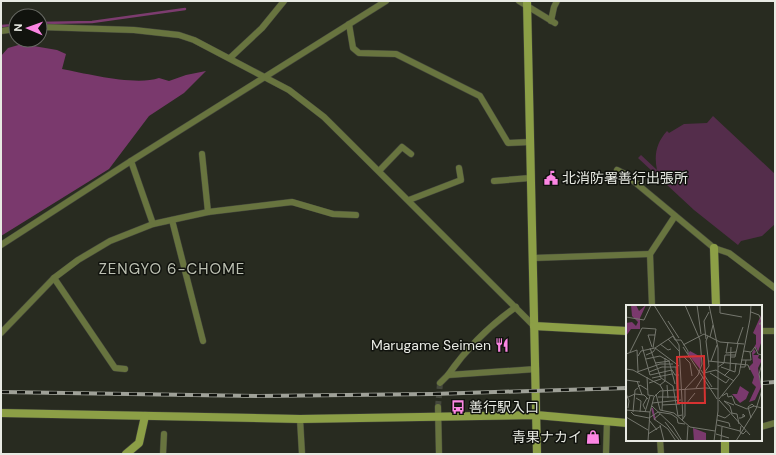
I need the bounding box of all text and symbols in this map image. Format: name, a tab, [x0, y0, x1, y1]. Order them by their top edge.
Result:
north arrow	[8, 8, 48, 48]
text: N	[11, 23, 25, 32]
place label: 北消防署善行出張所	[562, 169, 688, 187]
public building icon: 北消防署善行出張所	[543, 170, 559, 186]
district label: ZENGYO 6-CHOME	[99, 259, 245, 279]
inset map	[626, 305, 762, 441]
place label: Marugame Seimen	[371, 336, 491, 354]
restaurant icon: Marugame Seimen	[494, 337, 510, 353]
place label: 善行駅入口	[469, 398, 539, 416]
bus stop icon: 善行駅入口	[450, 399, 466, 415]
place label: 青果ナカイ	[512, 428, 582, 446]
shop icon: 青果ナカイ	[585, 429, 601, 445]

